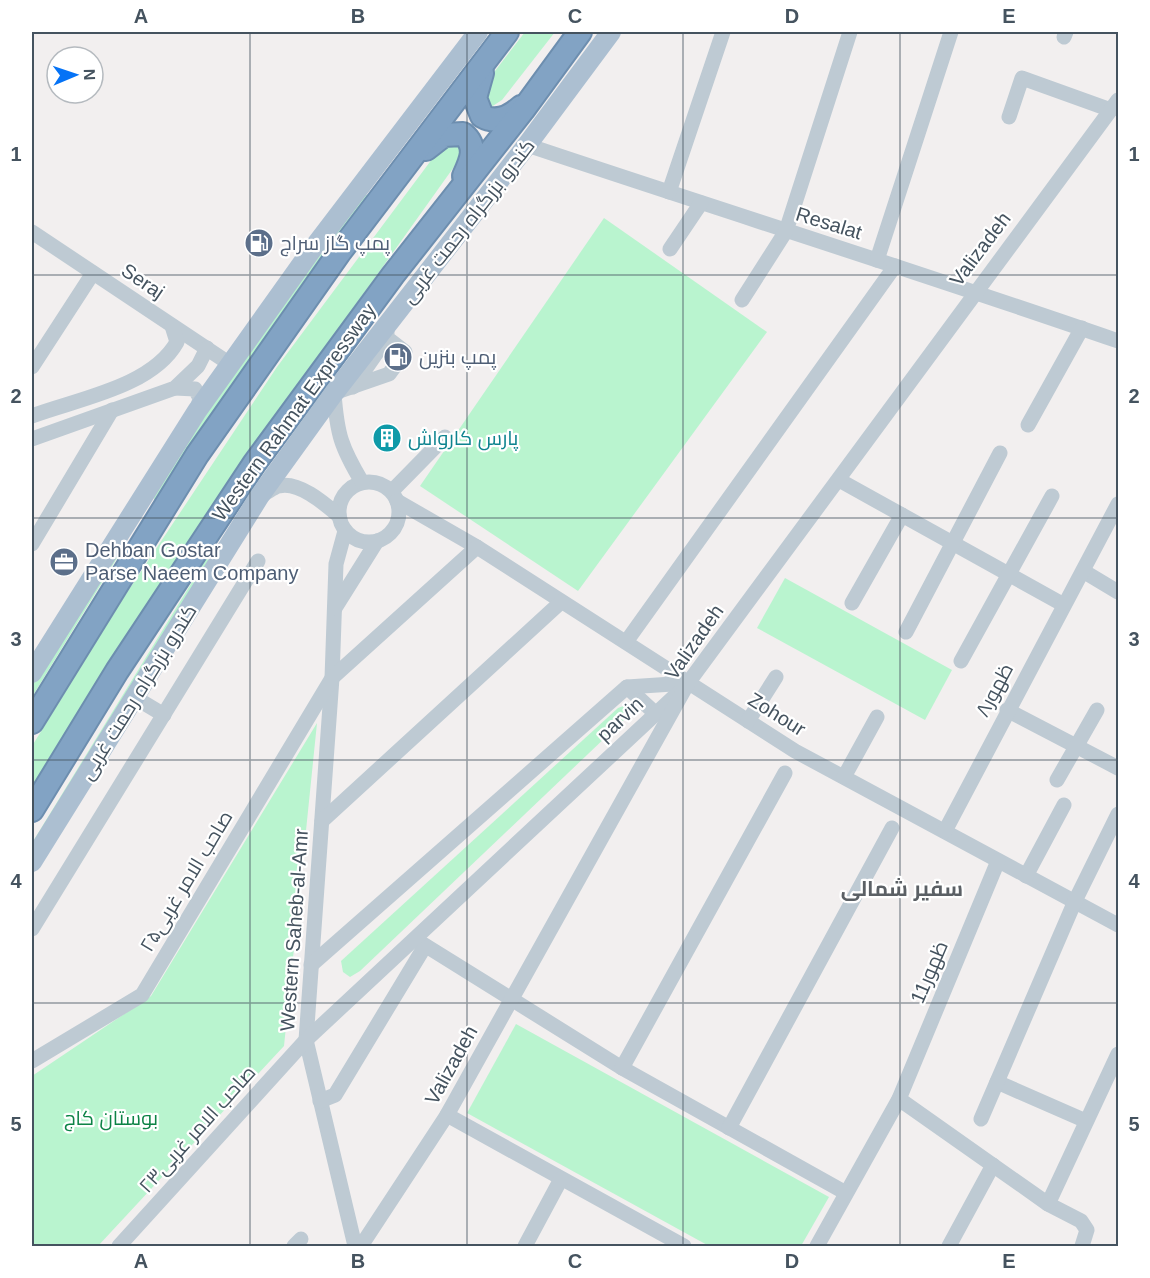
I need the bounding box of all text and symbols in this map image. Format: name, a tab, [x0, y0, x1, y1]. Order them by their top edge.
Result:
text: A	[134, 5, 148, 27]
text: B	[351, 5, 365, 27]
text: C	[568, 5, 582, 27]
text: D	[785, 5, 799, 27]
text: E	[1002, 5, 1016, 27]
north arrow	[45, 45, 105, 105]
text: N	[81, 68, 98, 81]
street label: کندرو بزرگراه رحمت غربی	[397, 135, 540, 309]
text: 1	[10, 143, 22, 165]
text: 1	[1128, 143, 1140, 165]
street label: Resalat	[793, 203, 865, 244]
street label: Valizadeh	[945, 208, 1015, 290]
fuel station icon: پمپ گاز سراج	[243, 227, 275, 259]
place label: پمپ گاز سراج	[280, 232, 391, 257]
street label: Seraj	[117, 259, 169, 303]
street label: Western Rahmat Expressway	[208, 299, 380, 525]
fuel station icon: پمپ بنزین	[382, 341, 414, 373]
place label: پمپ بنزین	[419, 346, 497, 370]
text: 2	[10, 385, 22, 407]
text: 2	[1128, 385, 1140, 407]
building icon: پارس کارواش	[371, 422, 403, 454]
place label: پارس کارواش	[408, 427, 519, 451]
place label: Dehban Gostar Parse Naeem Company	[85, 539, 298, 584]
office icon: Dehban Gostar Parse Naeem Company	[48, 546, 80, 578]
street label: کندرو بزرگراه رحمت غربی	[75, 600, 203, 785]
street label: Valizadeh	[660, 600, 728, 684]
text: 3	[10, 628, 22, 650]
text: 3	[1128, 628, 1140, 650]
street label: ظهور۸	[971, 660, 1019, 721]
street label: Zohour	[744, 688, 810, 740]
street label: parvin	[593, 692, 647, 746]
street label: صاحب الامر غربی۲۵	[135, 807, 238, 956]
street label: Western Saheb-al-Amr	[276, 828, 312, 1032]
text: 4	[10, 870, 22, 892]
text: 4	[1128, 870, 1140, 892]
district label: سفیر شمالی	[841, 877, 963, 901]
street label: 11ظهور	[906, 937, 954, 1007]
street label: Valizadeh	[420, 1022, 482, 1108]
street label: صاحب الامر غربی۲۳	[134, 1061, 261, 1198]
park label: بوستان کاج	[64, 1107, 158, 1132]
text: 5	[10, 1113, 22, 1135]
text: 5	[1128, 1113, 1140, 1135]
text: A	[134, 1250, 148, 1272]
text: B	[351, 1250, 365, 1272]
text: C	[568, 1250, 582, 1272]
text: D	[785, 1250, 799, 1272]
text: E	[1002, 1250, 1016, 1272]

